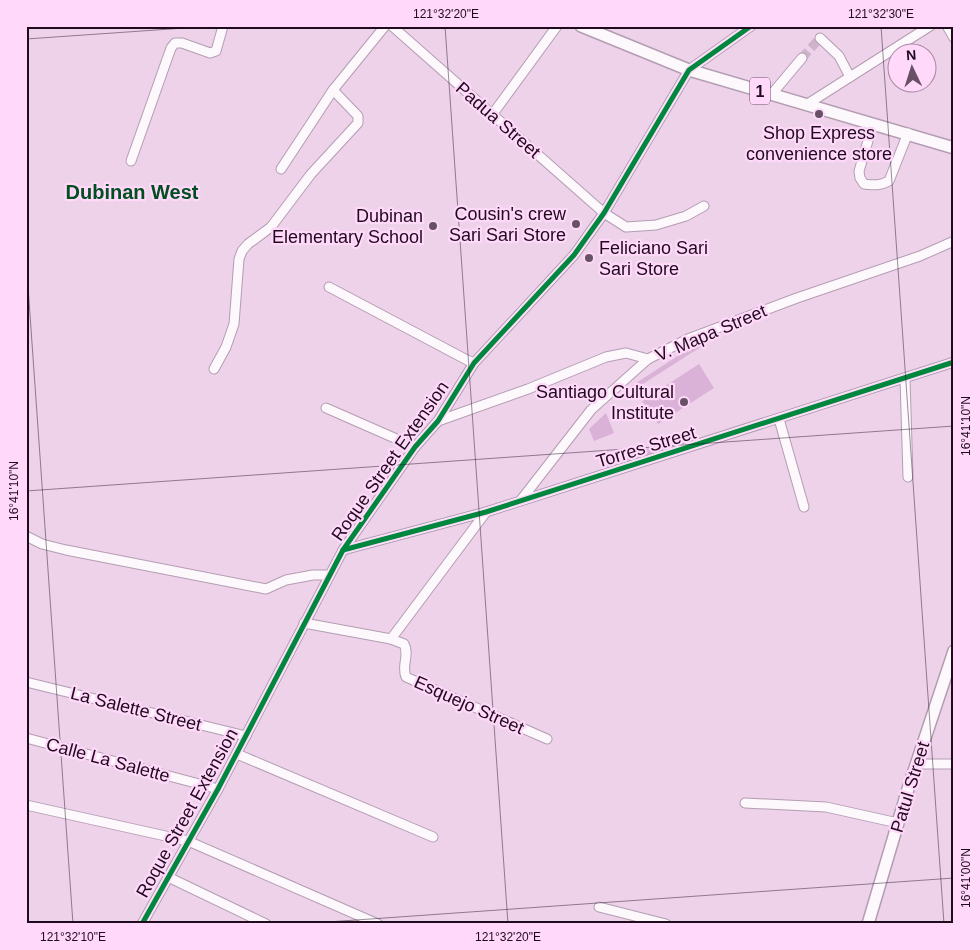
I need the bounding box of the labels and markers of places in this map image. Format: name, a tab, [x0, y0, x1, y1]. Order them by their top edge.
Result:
marker: Shop Express convenience store	[813, 108, 825, 120]
place label: Shop Express convenience store	[746, 123, 892, 164]
place label: Cousin's crew Sari Sari Store	[449, 204, 567, 245]
place label: Dubinan Elementary School	[272, 206, 423, 247]
marker: Cousin's crew Sari Sari Store	[570, 218, 582, 230]
marker: Dubinan Elementary School	[427, 220, 439, 232]
place label: Feliciano Sari Sari Store	[599, 238, 708, 279]
marker: Feliciano Sari Sari Store	[583, 252, 595, 264]
place label: Santiago Cultural Institute	[536, 382, 674, 423]
marker: Santiago Cultural Institute	[678, 396, 690, 408]

